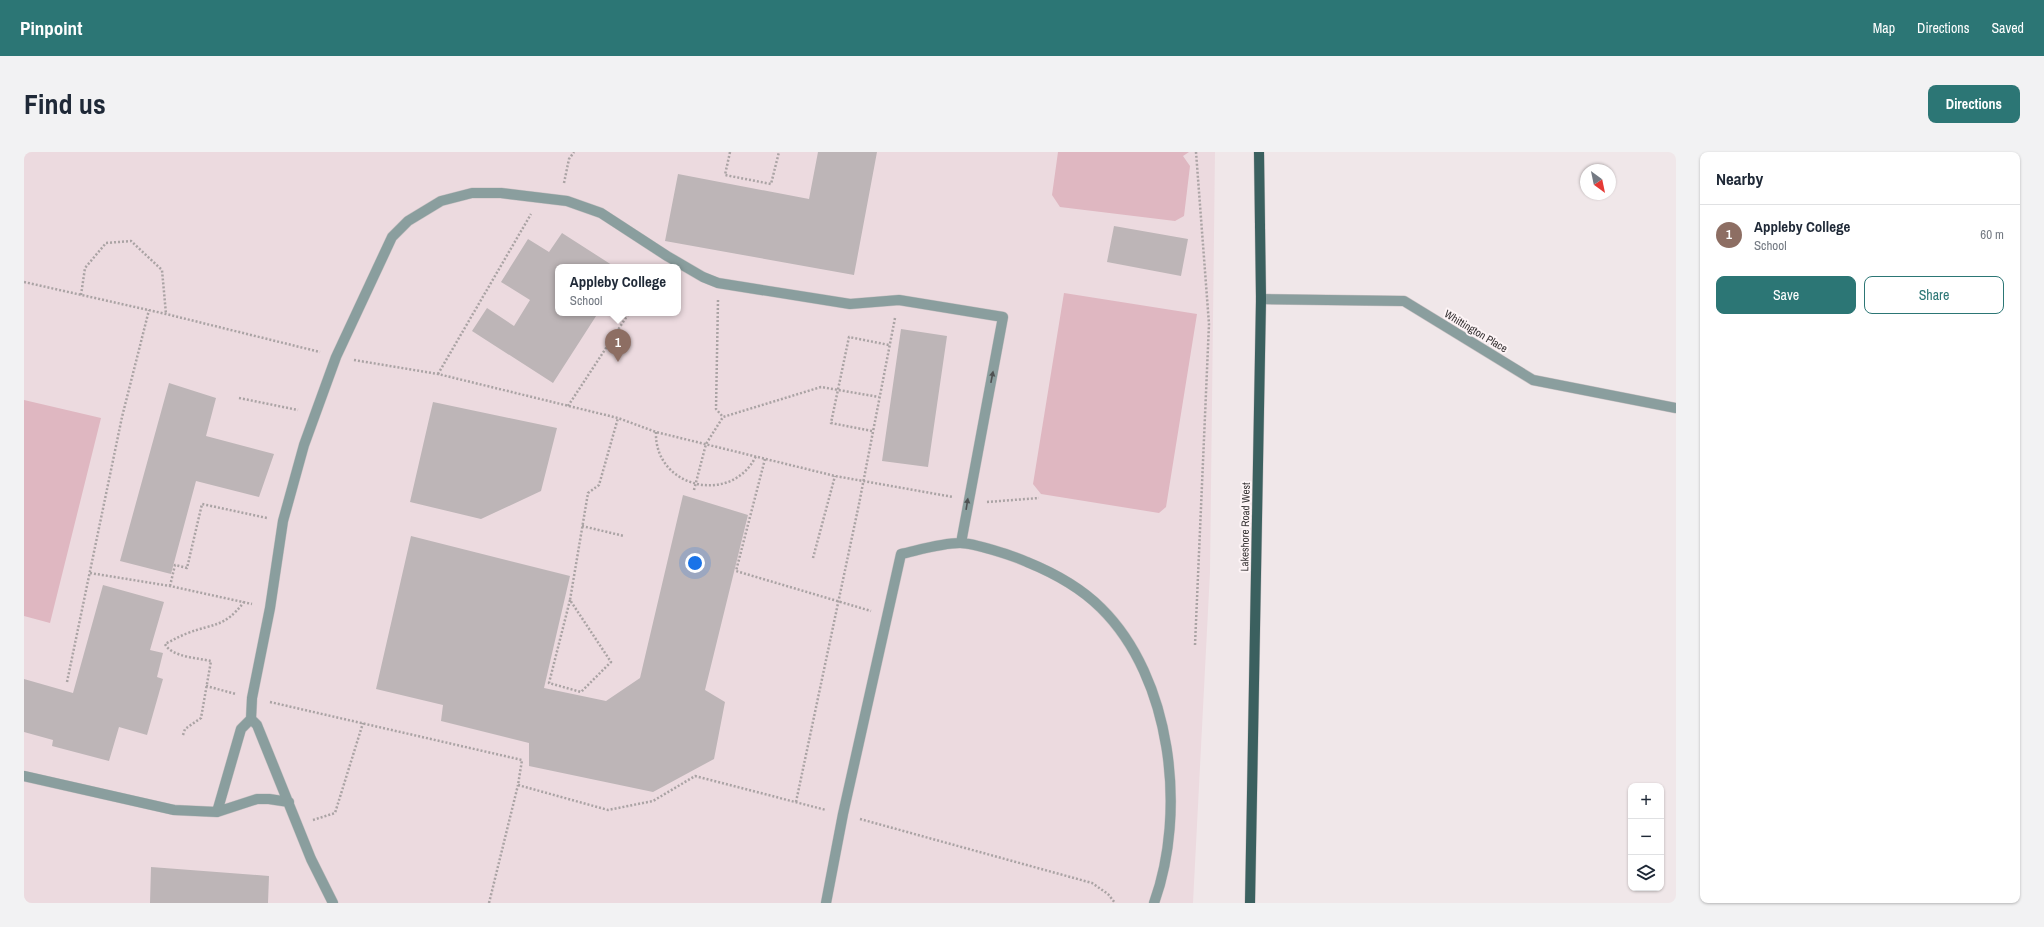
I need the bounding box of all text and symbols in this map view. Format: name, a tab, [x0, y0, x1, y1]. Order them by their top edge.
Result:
text: Pinpoint	[20, 15, 82, 41]
text: Map	[1873, 19, 1895, 37]
text: Directions	[1917, 19, 1969, 37]
text: Saved	[1991, 19, 2024, 37]
text: Find us	[24, 85, 106, 123]
button: Directions	[1928, 85, 2020, 123]
north arrow	[1580, 164, 1616, 200]
text: Nearby	[1716, 167, 1763, 190]
text: Appleby College	[1754, 216, 1850, 237]
text: 1	[1726, 226, 1732, 243]
text: 60 m	[1980, 226, 2004, 243]
text: School	[1754, 237, 1787, 254]
popup	[555, 264, 681, 316]
text: Appleby College	[570, 271, 666, 292]
button: Save	[1716, 276, 1856, 314]
button: Share	[1864, 276, 2004, 314]
text: School	[570, 292, 602, 309]
street label: Whittington Place	[1442, 307, 1510, 355]
pin: 1	[605, 329, 631, 362]
one-way arrow	[989, 370, 995, 383]
street label: Lakeshore Road West	[1237, 482, 1253, 572]
one-way arrow	[964, 498, 970, 510]
your location	[685, 553, 705, 573]
map controls	[1628, 783, 1664, 891]
button: +	[1628, 783, 1664, 819]
button: −	[1628, 819, 1664, 855]
button: layers	[1628, 855, 1664, 891]

